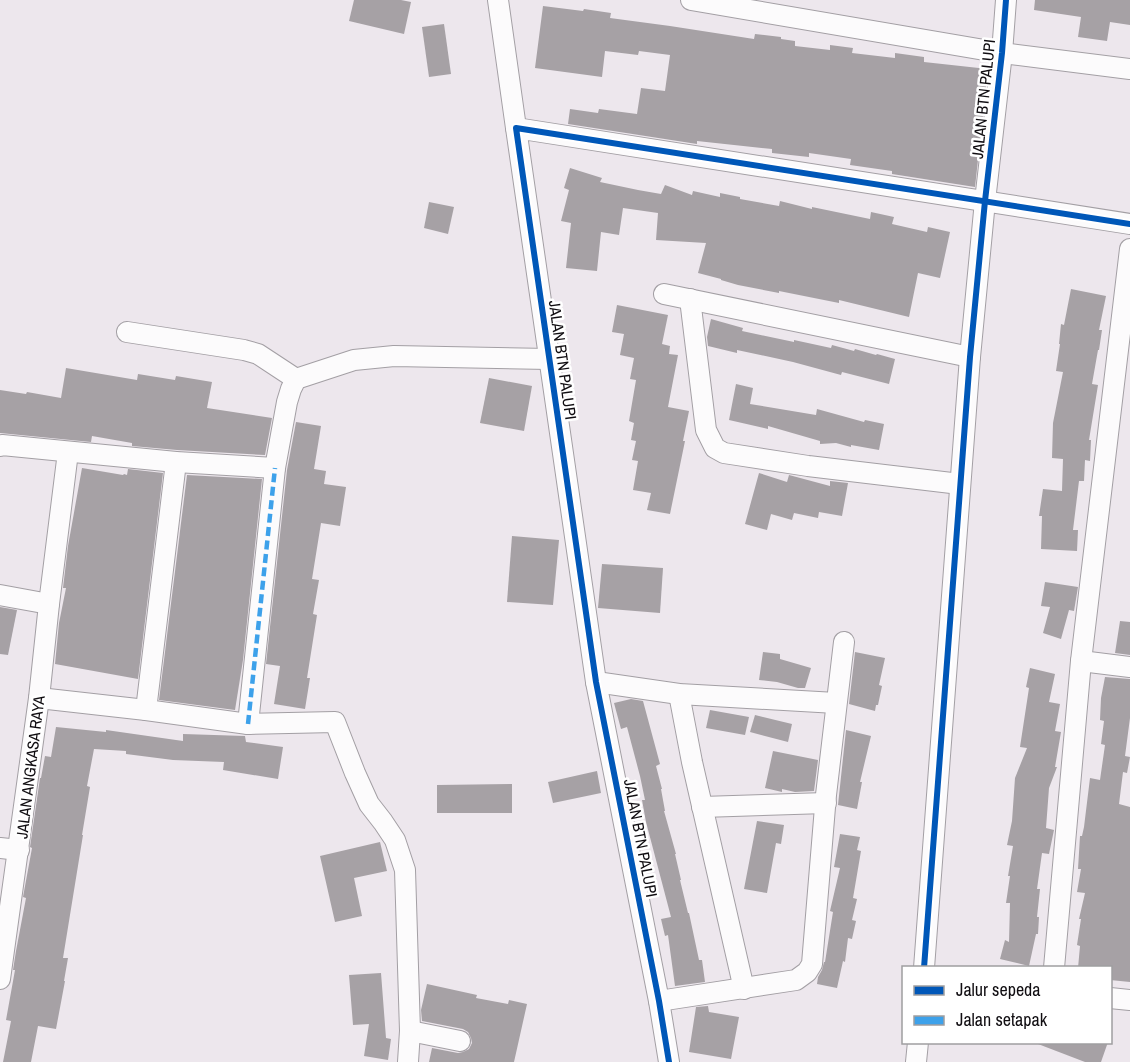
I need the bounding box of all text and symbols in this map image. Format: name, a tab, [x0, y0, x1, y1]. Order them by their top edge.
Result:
street label: JALAN BTN PALUPI	[966, 38, 1000, 160]
street label: JALAN BTN PALUPI	[544, 299, 582, 421]
street label: JALAN ANGKASA RAYA	[10, 694, 50, 840]
street label: JALAN BTN PALUPI	[619, 777, 663, 899]
legend	[902, 966, 1112, 1044]
text: Jalur sepeda	[956, 977, 1041, 1002]
text: Jalan setapak	[956, 1007, 1048, 1032]

